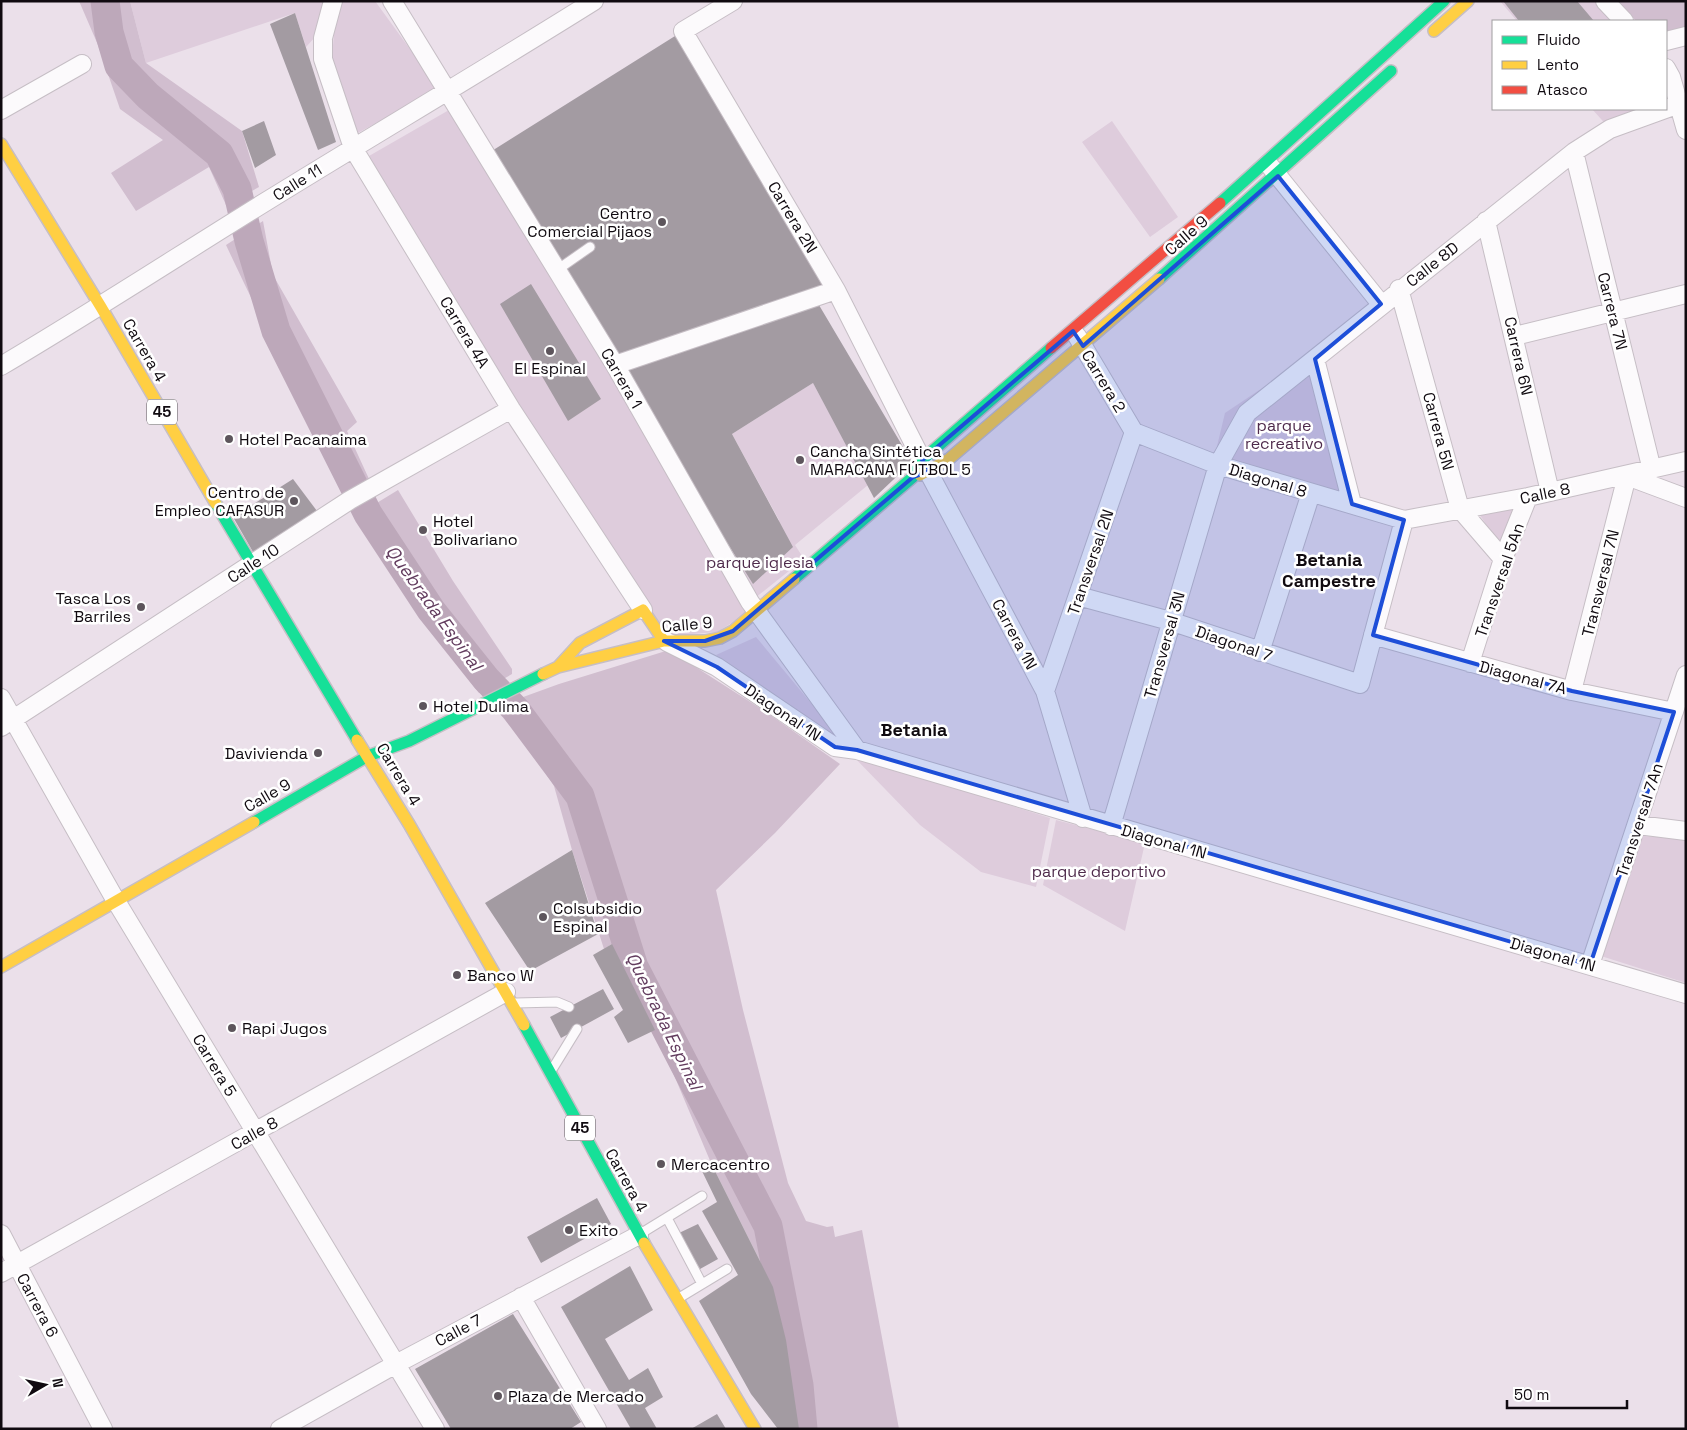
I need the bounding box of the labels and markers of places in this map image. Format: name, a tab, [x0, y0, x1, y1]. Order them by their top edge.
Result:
place label: Centro Comercial Pijaos	[527, 203, 652, 242]
marker: Centro Comercial Pijaos	[656, 216, 668, 228]
marker: El Espinal	[544, 345, 556, 357]
place label: El Espinal	[514, 358, 586, 379]
place label: Hotel Pacanaima	[239, 429, 367, 450]
marker: Hotel Pacanaima	[223, 433, 235, 445]
place label: Cancha Sintética MARACANA FÚTBOL 5	[810, 441, 971, 480]
marker: Cancha Sintética MARACANA FÚTBOL 5	[794, 454, 806, 466]
place label: Centro de Empleo CAFASUR	[155, 482, 284, 521]
marker: Centro de Empleo CAFASUR	[288, 495, 300, 507]
place label: Hotel Bolivariano	[433, 511, 518, 550]
marker: Hotel Bolivariano	[417, 524, 429, 536]
place label: Tasca Los Barriles	[56, 588, 131, 627]
marker: Tasca Los Barriles	[135, 601, 147, 613]
place label: Hotel Dulima	[433, 696, 529, 717]
marker: Hotel Dulima	[417, 700, 429, 712]
place label: Davivienda	[225, 743, 308, 764]
marker: Davivienda	[312, 747, 324, 759]
place label: Colsubsidio Espinal	[553, 898, 642, 937]
marker: Colsubsidio Espinal	[537, 911, 549, 923]
place label: Banco W	[467, 965, 534, 986]
marker: Banco W	[451, 969, 463, 981]
place label: Rapi Jugos	[242, 1018, 327, 1039]
marker: Rapi Jugos	[226, 1022, 238, 1034]
place label: Mercacentro	[671, 1154, 770, 1175]
marker: Mercacentro	[655, 1158, 667, 1170]
place label: Exito	[579, 1220, 618, 1241]
marker: Exito	[563, 1224, 575, 1236]
place label: Plaza de Mercado	[508, 1386, 644, 1407]
marker: Plaza de Mercado	[492, 1390, 504, 1402]

